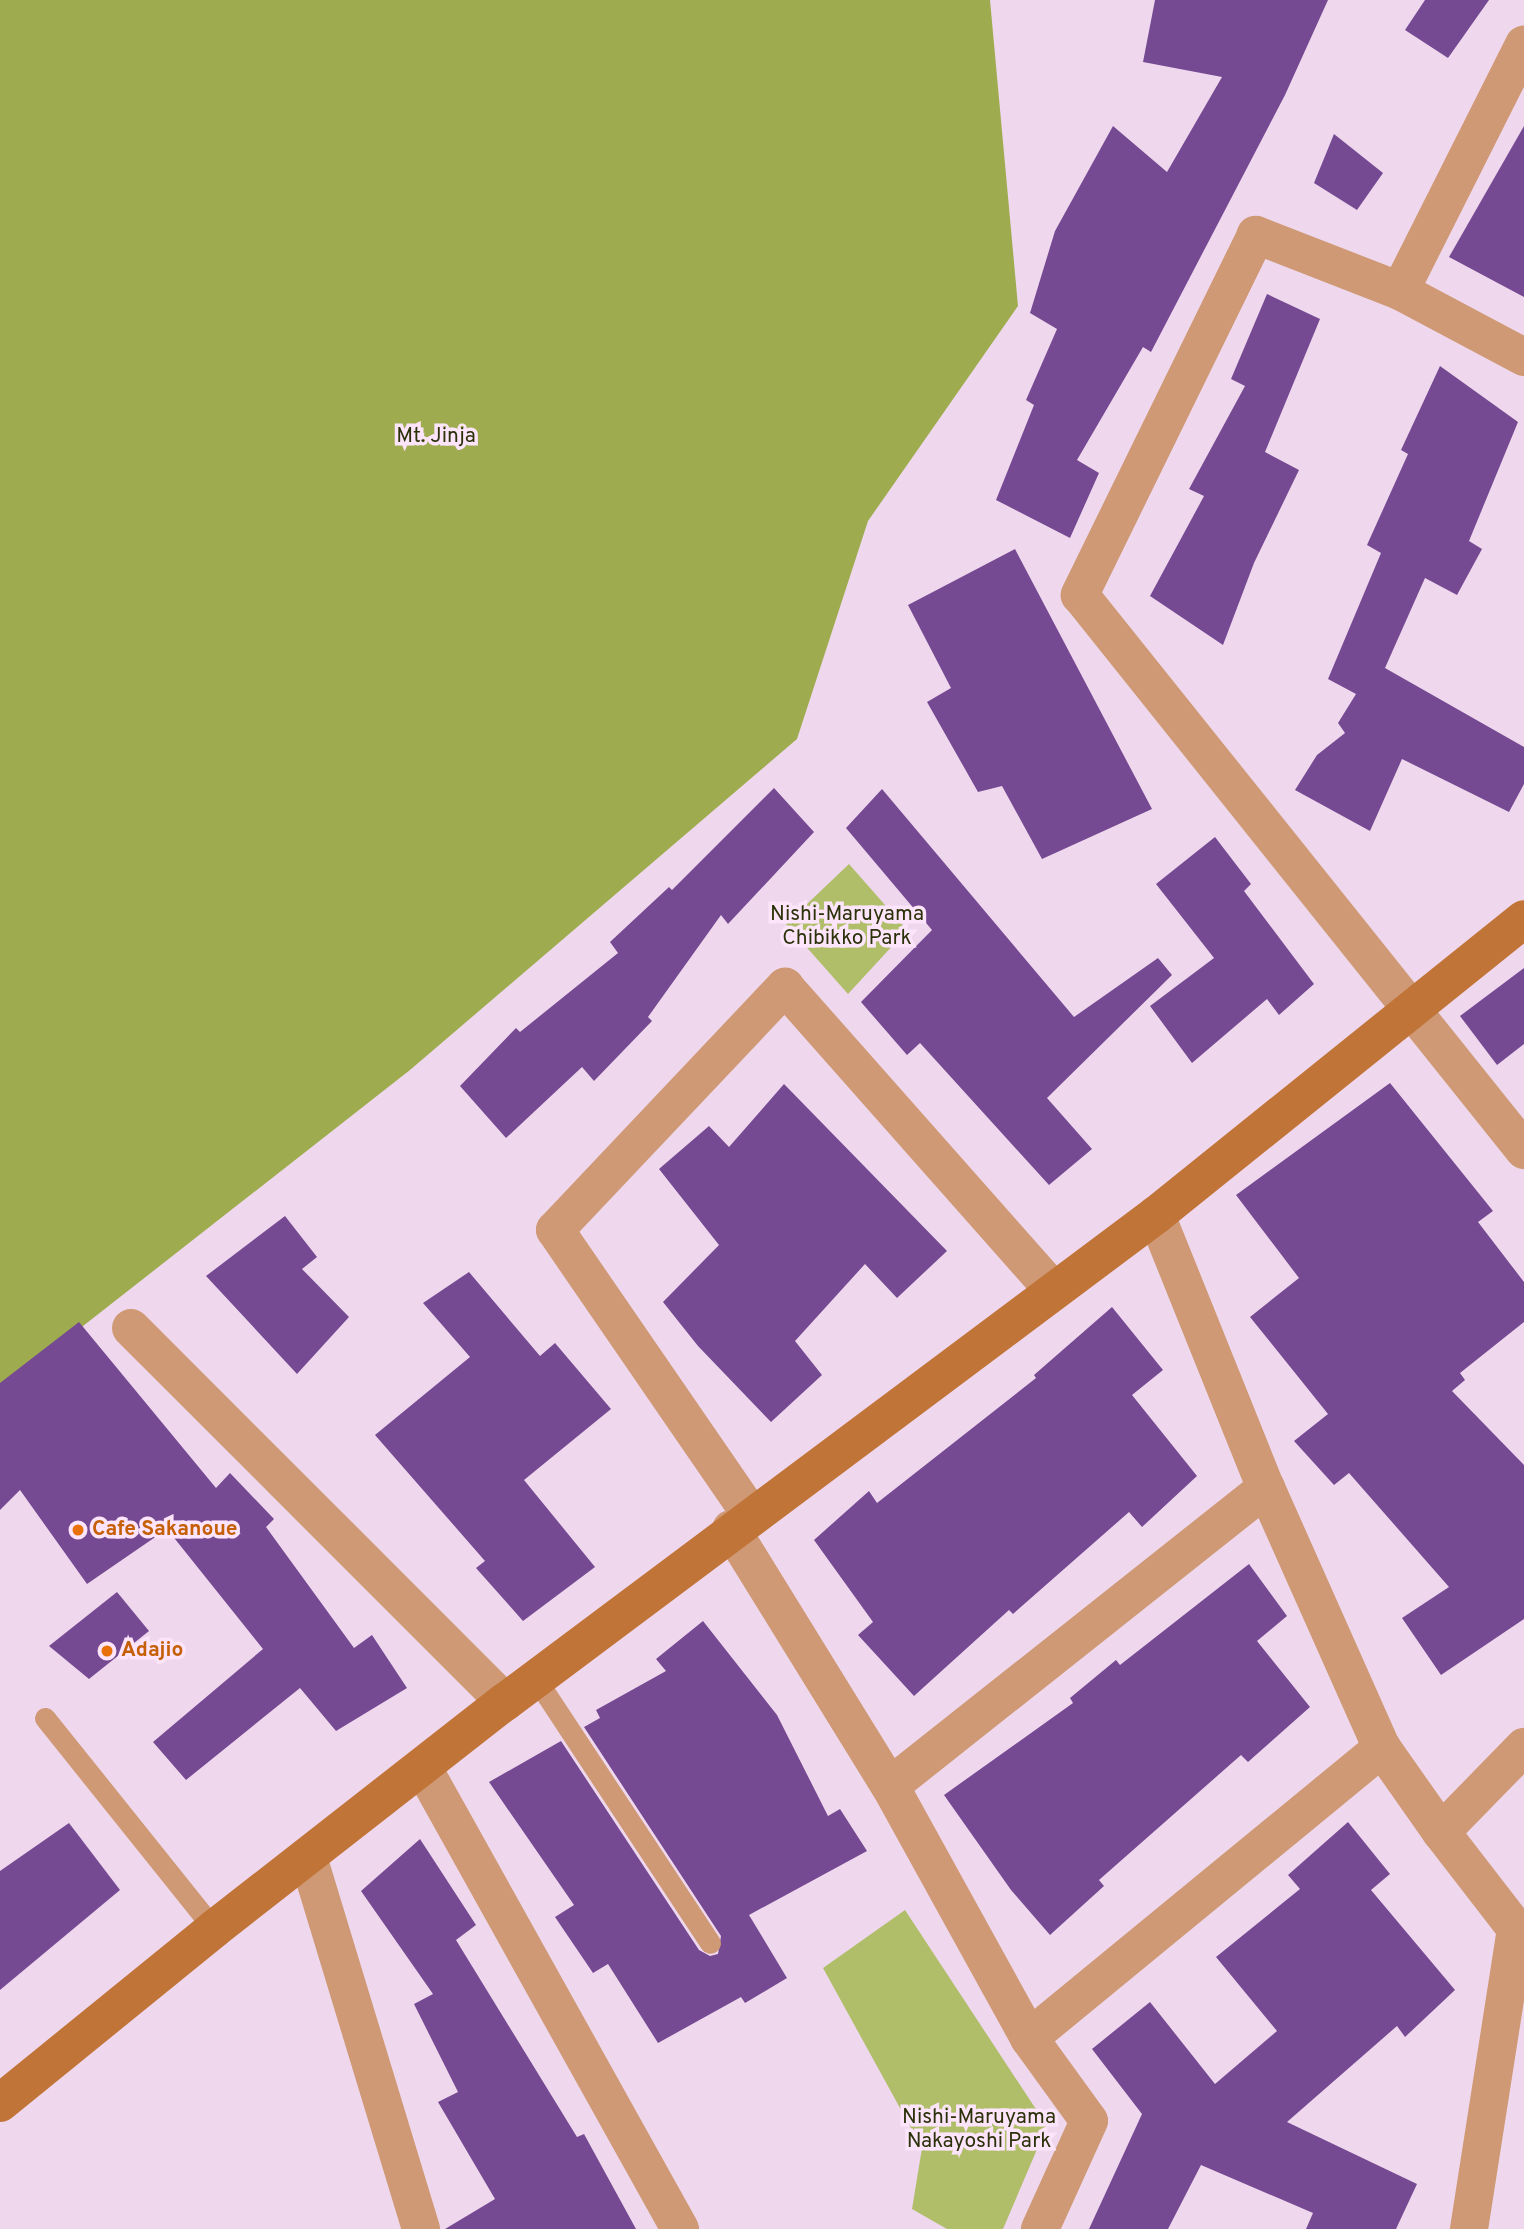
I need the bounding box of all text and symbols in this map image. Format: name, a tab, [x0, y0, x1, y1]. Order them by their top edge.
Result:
park label: Mt. Jinja	[396, 424, 476, 450]
park label: Nishi-Maruyama Chibikko Park	[770, 902, 924, 952]
place label: Cafe Sakanoue	[92, 1517, 237, 1543]
marker: Cafe Sakanoue	[70, 1522, 86, 1538]
place label: Adajio	[121, 1638, 183, 1664]
marker: Adajio	[99, 1643, 115, 1659]
park label: Nishi-Maruyama Nakayoshi Park	[902, 2105, 1056, 2155]

